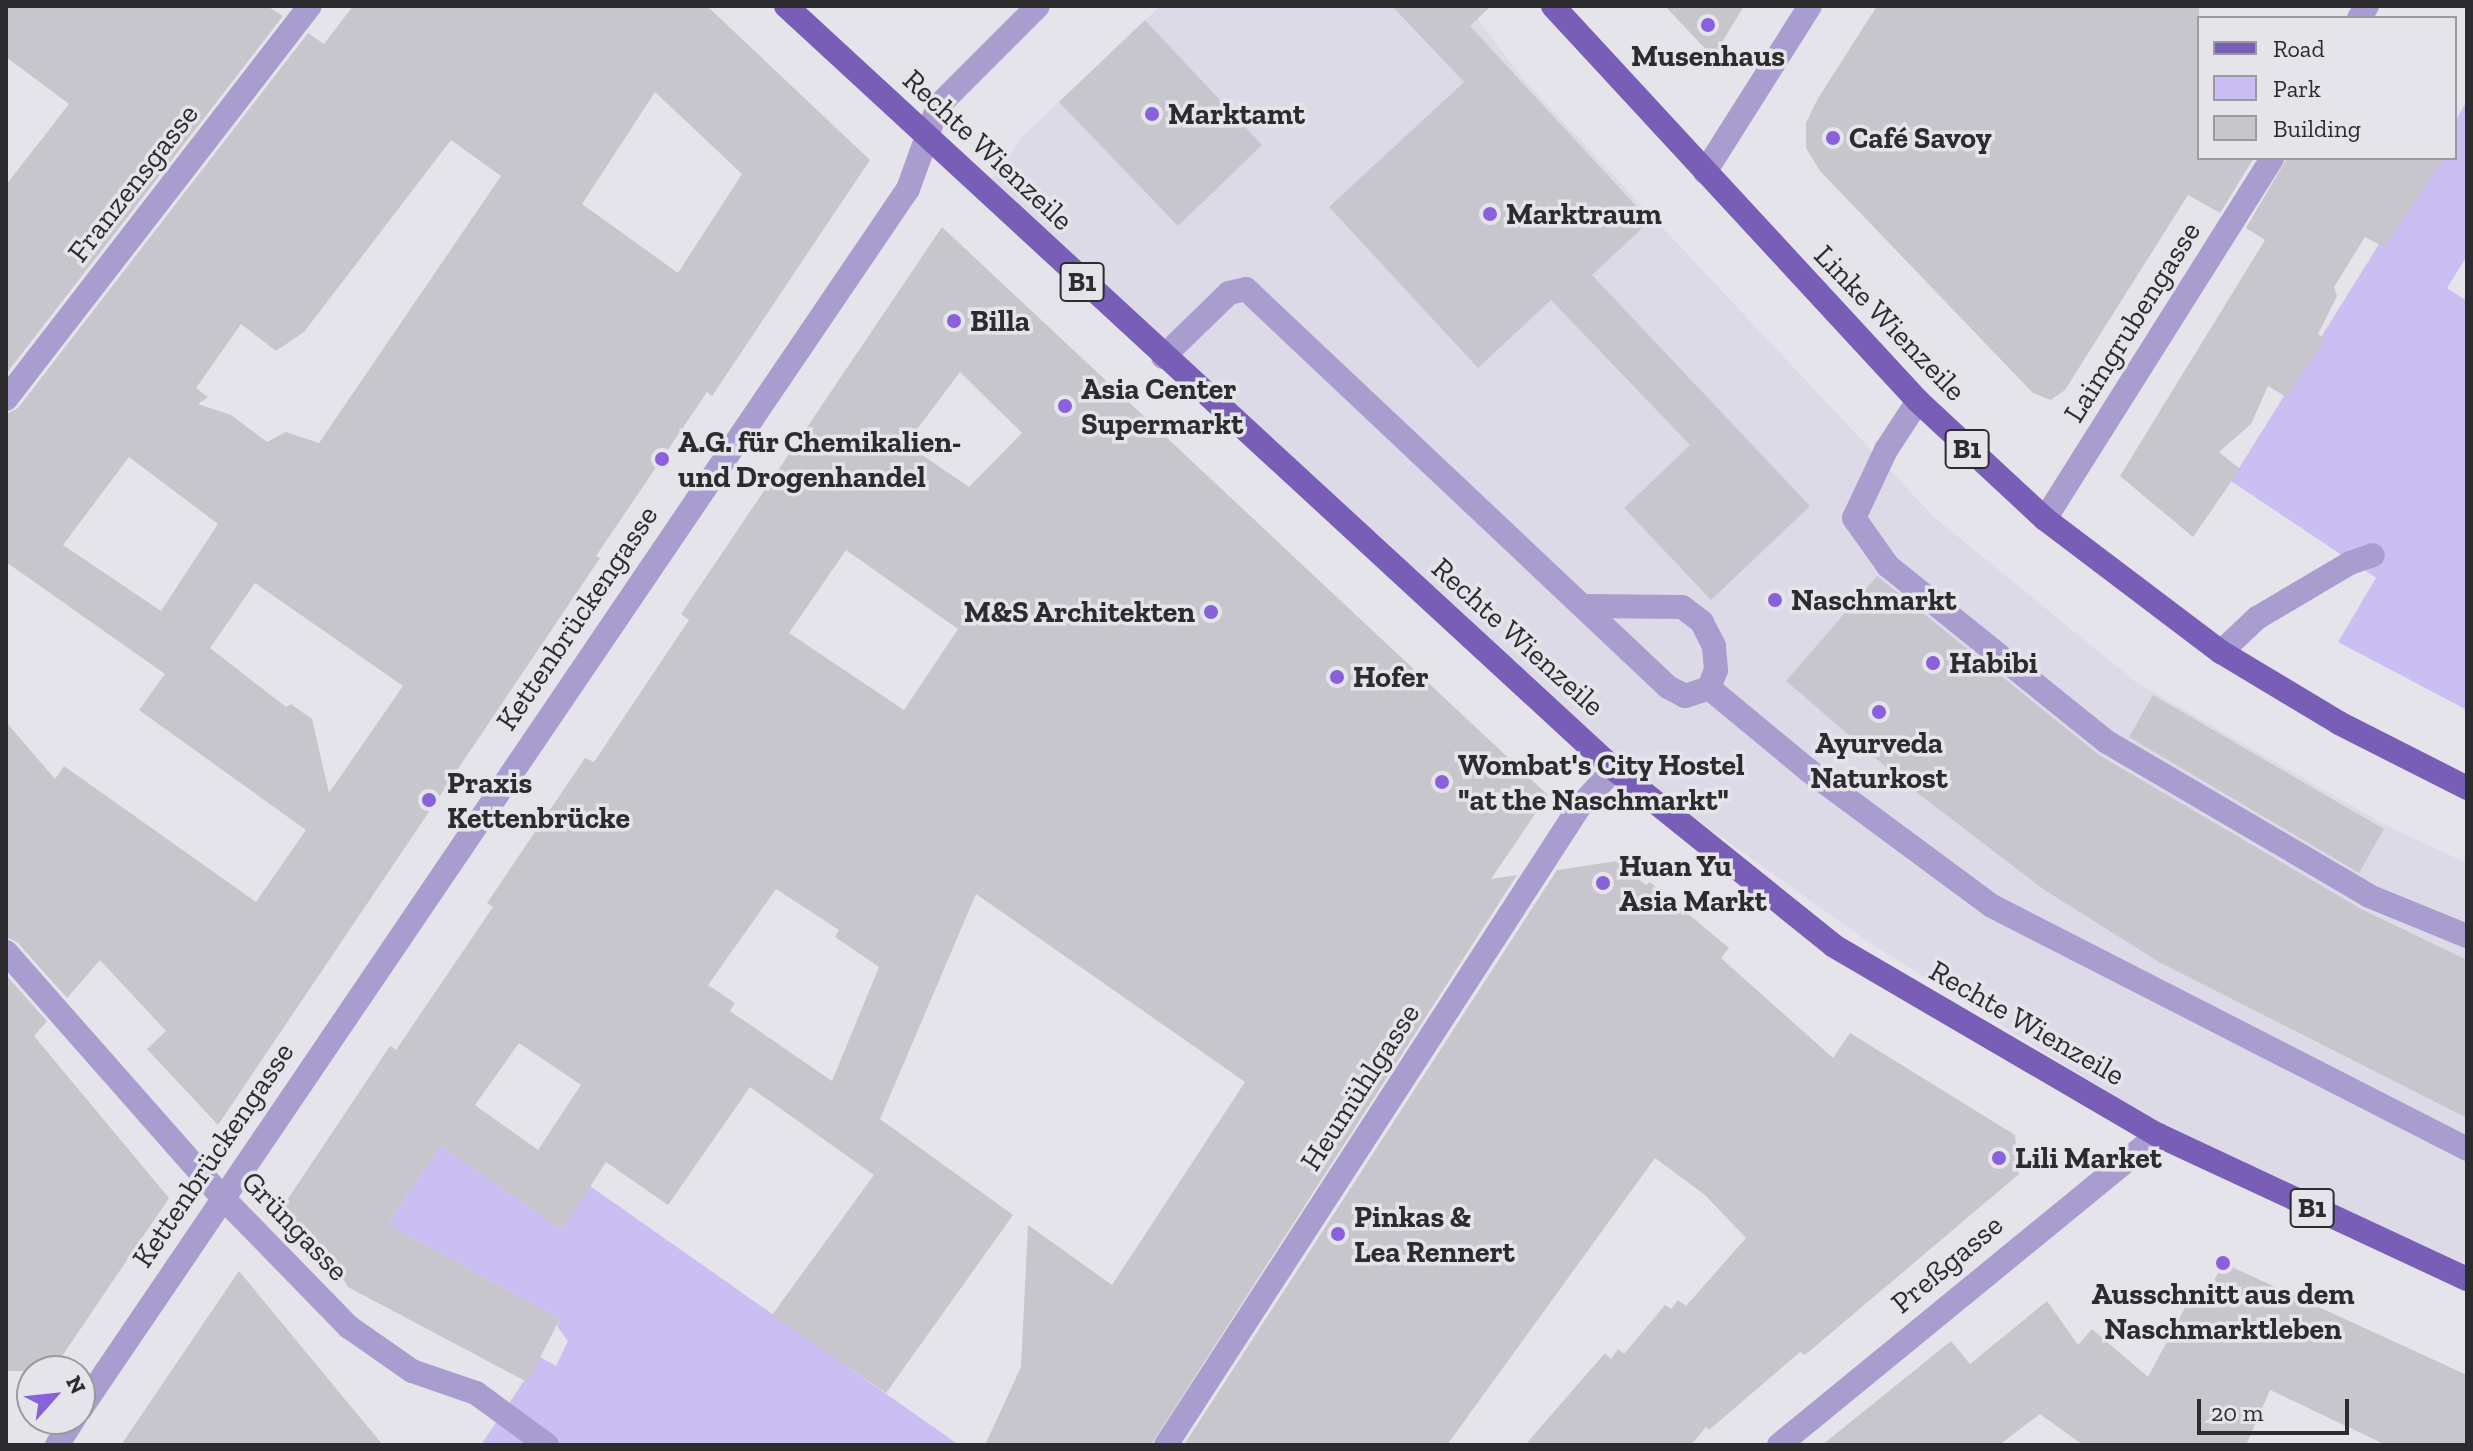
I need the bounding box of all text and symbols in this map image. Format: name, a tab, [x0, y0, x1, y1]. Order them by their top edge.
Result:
marker: Musenhaus	[1699, 16, 1717, 34]
legend	[2197, 16, 2457, 160]
text: Road	[2273, 34, 2325, 63]
place label: Musenhaus	[1631, 38, 1785, 74]
street label: Rechte Wienzeile	[895, 62, 1081, 238]
text: Park	[2273, 74, 2321, 103]
place label: Marktamt	[1168, 96, 1305, 132]
street label: Franzensgasse	[60, 97, 206, 269]
marker: Marktamt	[1143, 105, 1161, 123]
text: Building	[2273, 114, 2361, 143]
place label: Café Savoy	[1849, 120, 1992, 156]
marker: Café Savoy	[1824, 129, 1842, 147]
place label: Marktraum	[1506, 196, 1662, 232]
marker: Marktraum	[1481, 205, 1499, 223]
street label: Laimgrubengasse	[2056, 215, 2208, 429]
street label: Linke Wienzeile	[1806, 237, 1974, 409]
road number: B1	[1058, 258, 1106, 306]
place label: Billa	[970, 303, 1030, 339]
marker: Billa	[945, 312, 963, 330]
place label: Asia Center Supermarkt	[1081, 371, 1243, 442]
marker: Asia Center Supermarkt	[1056, 397, 1074, 415]
place label: A.G. für Chemikalien- und Drogenhandel	[678, 424, 962, 494]
road number: B1	[1943, 425, 1991, 473]
marker: A.G. für Chemikalien- und Drogenhandel	[653, 450, 671, 468]
street label: Kettenbrückengasse	[488, 499, 666, 737]
street label: Rechte Wienzeile	[1424, 550, 1612, 724]
place label: Naschmarkt	[1791, 582, 1957, 618]
marker: Naschmarkt	[1766, 591, 1784, 609]
place label: M&S Architekten	[963, 594, 1195, 630]
marker: M&S Architekten	[1202, 603, 1220, 621]
place label: Habibi	[1949, 645, 2038, 681]
marker: Habibi	[1924, 654, 1942, 672]
place label: Hofer	[1353, 659, 1429, 695]
marker: Hofer	[1328, 668, 1346, 686]
marker: Ayurveda Naturkost	[1870, 703, 1888, 721]
place label: Ayurveda Naturkost	[1810, 725, 1948, 796]
place label: Wombat's City Hostel "at the Naschmarkt"	[1458, 747, 1745, 818]
place label: Praxis Kettenbrücke	[447, 765, 630, 836]
marker: Wombat's City Hostel "at the Naschmarkt"	[1433, 773, 1451, 791]
marker: Praxis Kettenbrücke	[418, 789, 440, 811]
place label: Huan Yu Asia Markt	[1619, 848, 1767, 918]
marker: Huan Yu Asia Markt	[1594, 874, 1612, 892]
street label: Rechte Wienzeile	[1922, 952, 2132, 1094]
street label: Heumühlgasse	[1293, 997, 1427, 1177]
street label: Kettenbrückengasse	[124, 1036, 302, 1274]
place label: Lili Market	[2015, 1140, 2162, 1176]
marker: Lili Market	[1990, 1149, 2008, 1167]
street label: Grüngasse	[234, 1164, 356, 1288]
road number: B1	[2288, 1184, 2336, 1232]
place label: Pinkas & Lea Rennert	[1354, 1199, 1515, 1270]
street label: Preßgasse	[1884, 1207, 2010, 1321]
marker: Pinkas & Lea Rennert	[1329, 1225, 1347, 1243]
marker: Ausschnitt aus dem Naschmarktleben	[2214, 1254, 2232, 1272]
place label: Ausschnitt aus dem Naschmarktleben	[2091, 1276, 2355, 1346]
north arrow	[16, 1355, 96, 1435]
text: N	[60, 1371, 92, 1398]
scale bar	[2201, 1383, 2353, 1433]
text: 20 m	[2211, 1398, 2263, 1427]

